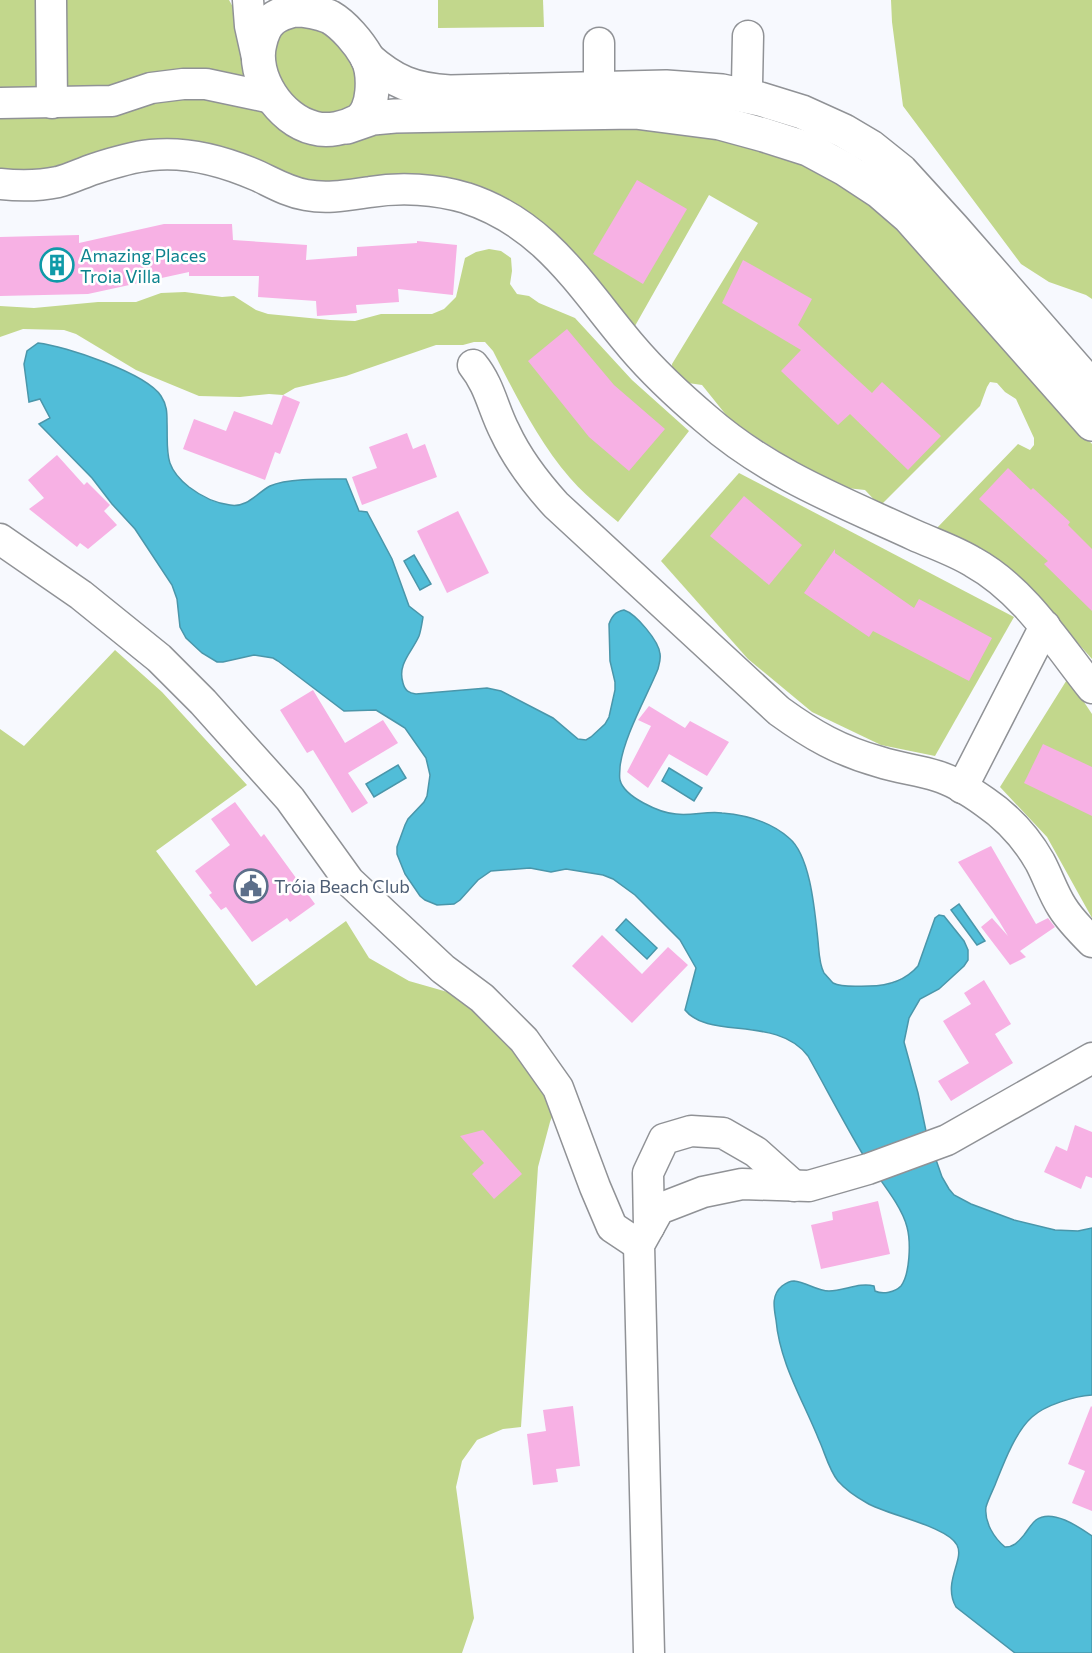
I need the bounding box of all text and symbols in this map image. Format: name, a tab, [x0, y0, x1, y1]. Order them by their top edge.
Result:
place label: Amazing Places Troia Villa	[80, 244, 207, 287]
building icon: Amazing Places Troia Villa	[39, 247, 75, 283]
public building icon: Tróia Beach Club	[233, 868, 269, 904]
place label: Tróia Beach Club	[274, 875, 410, 897]

